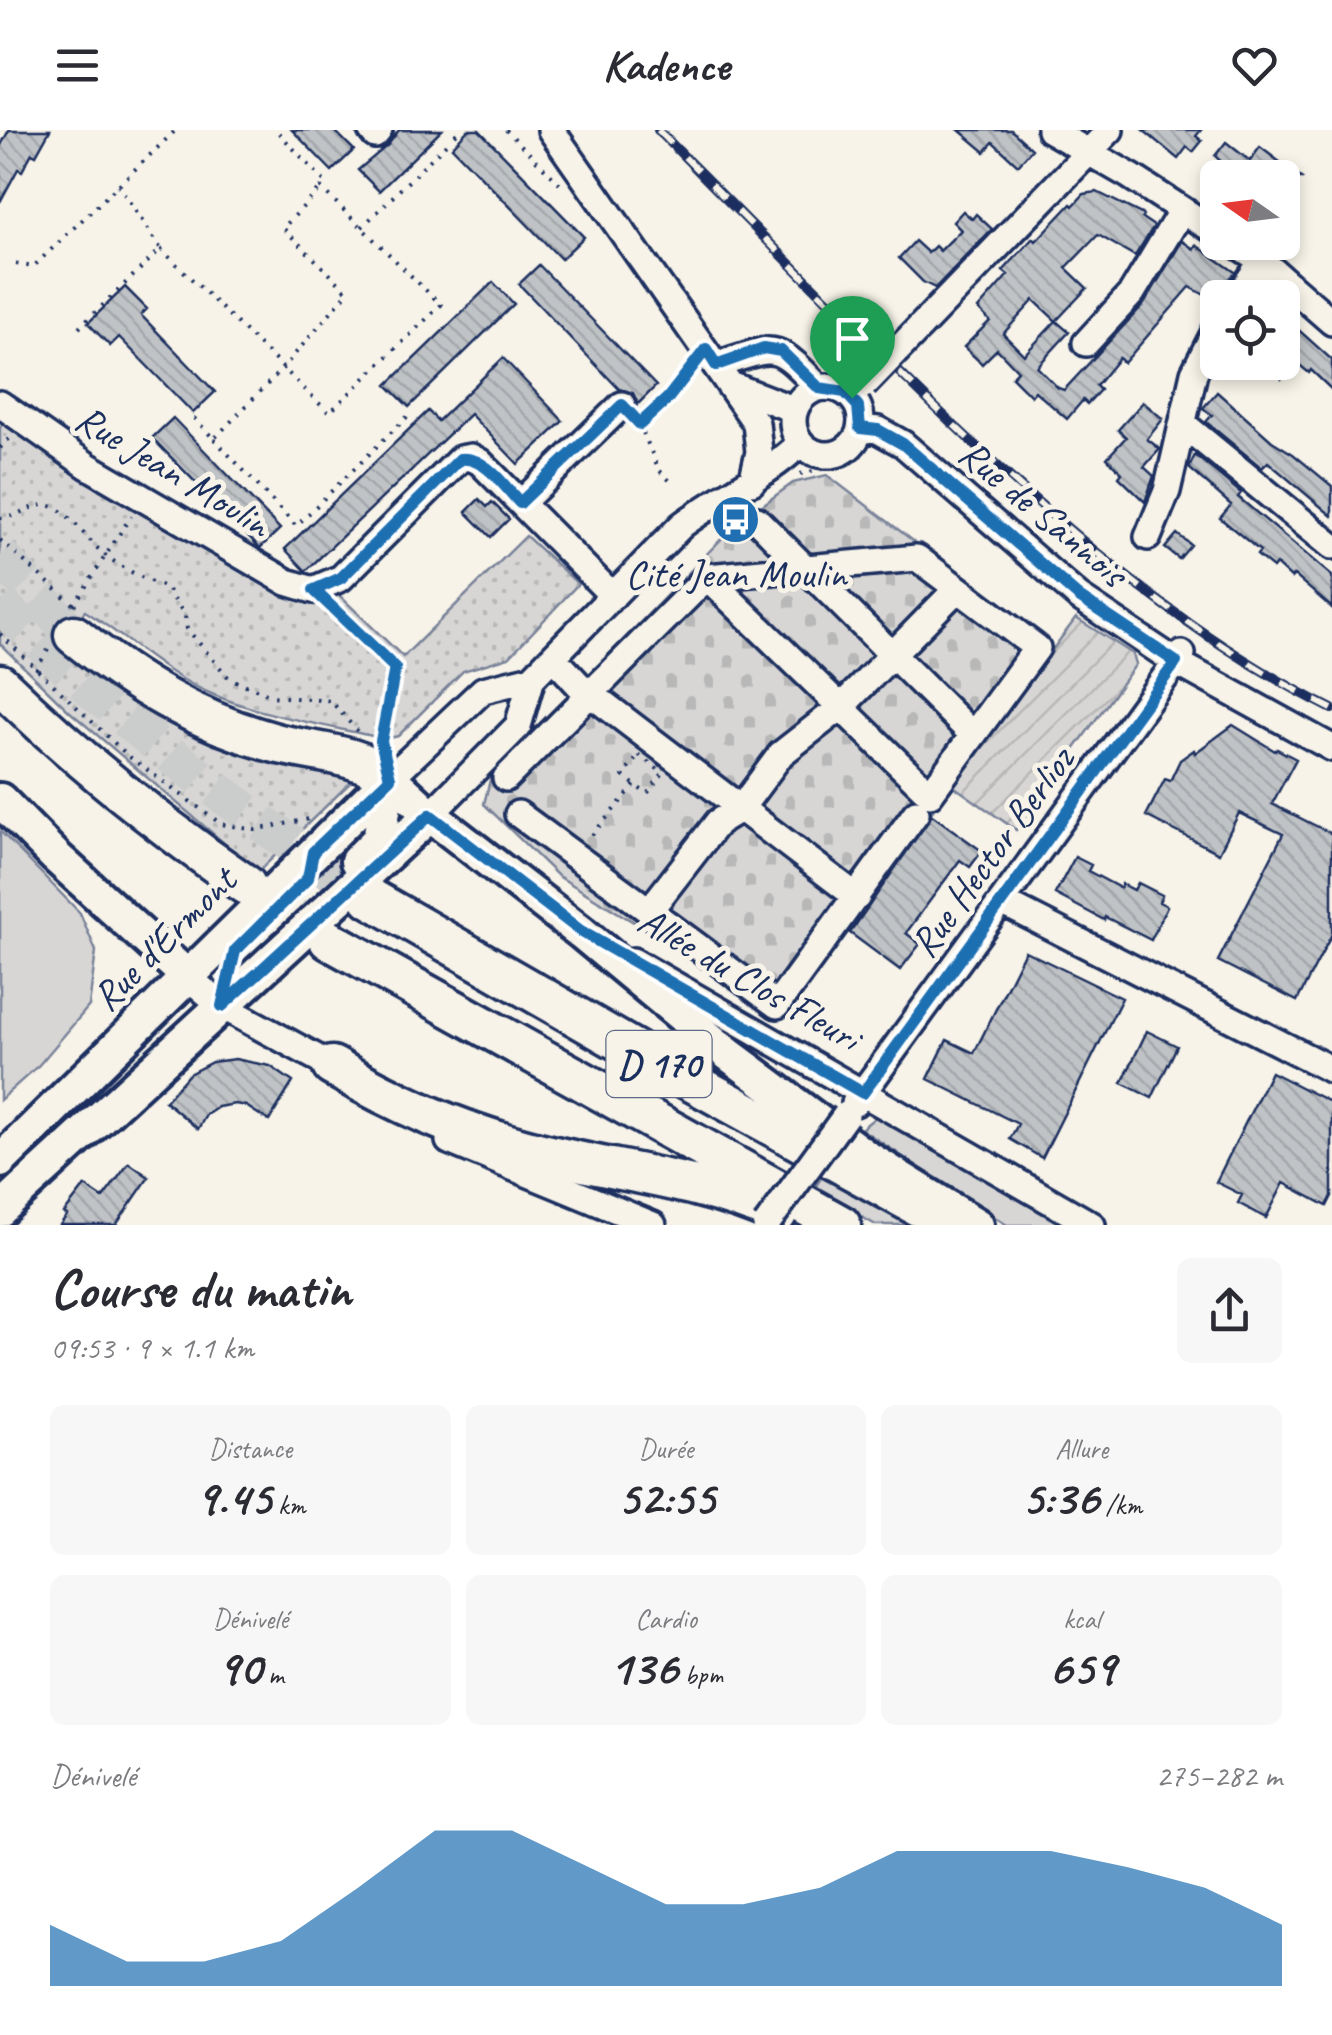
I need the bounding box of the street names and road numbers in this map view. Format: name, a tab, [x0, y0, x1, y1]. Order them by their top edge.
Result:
street label: Rue Jean Moulin	[67, 393, 281, 550]
street label: Rue de Sannois	[949, 428, 1140, 600]
street label: Rue Hector Berlioz	[899, 735, 1087, 967]
street label: Rue d'Ermont	[81, 854, 249, 1022]
street label: Allée du Clos Fleuri	[629, 895, 873, 1065]
road number: D 170	[606, 1031, 712, 1097]

